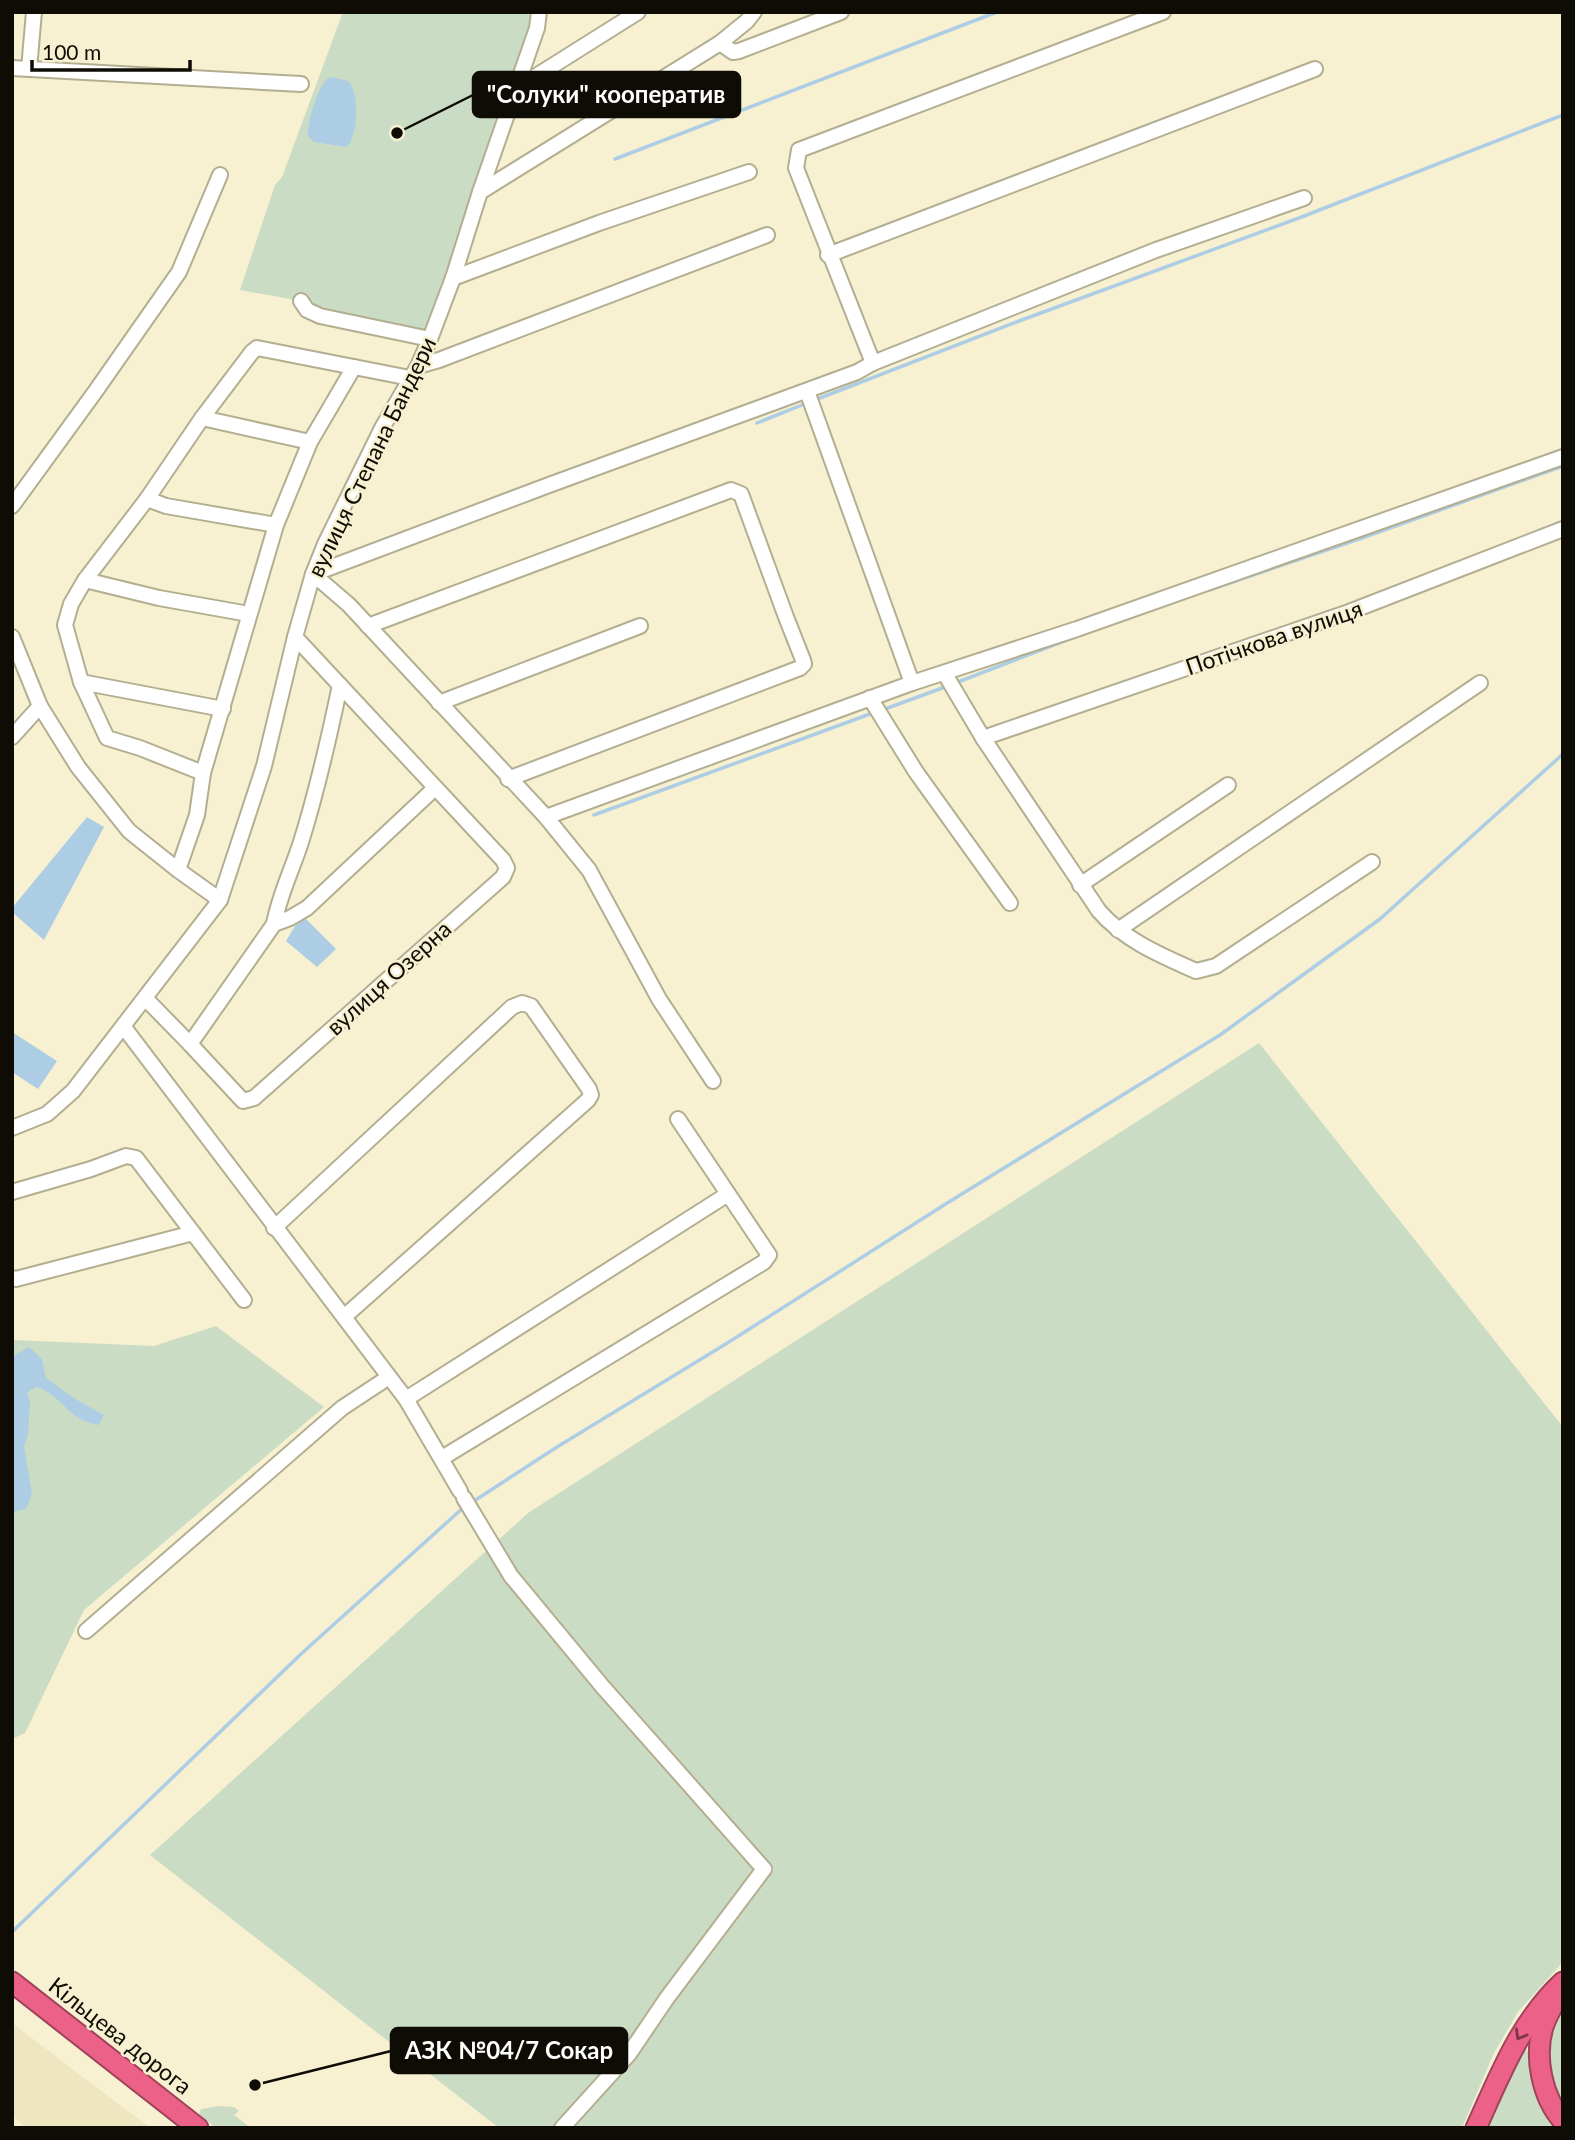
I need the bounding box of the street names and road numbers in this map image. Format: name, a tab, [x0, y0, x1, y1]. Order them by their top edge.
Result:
street label: вулиця Степана Бандери	[301, 332, 441, 581]
street label: Потічкова вулиця	[1182, 594, 1366, 680]
street label: вулиця Озерна	[320, 914, 456, 1040]
street label: Кільцева дорога	[44, 1971, 198, 2100]

